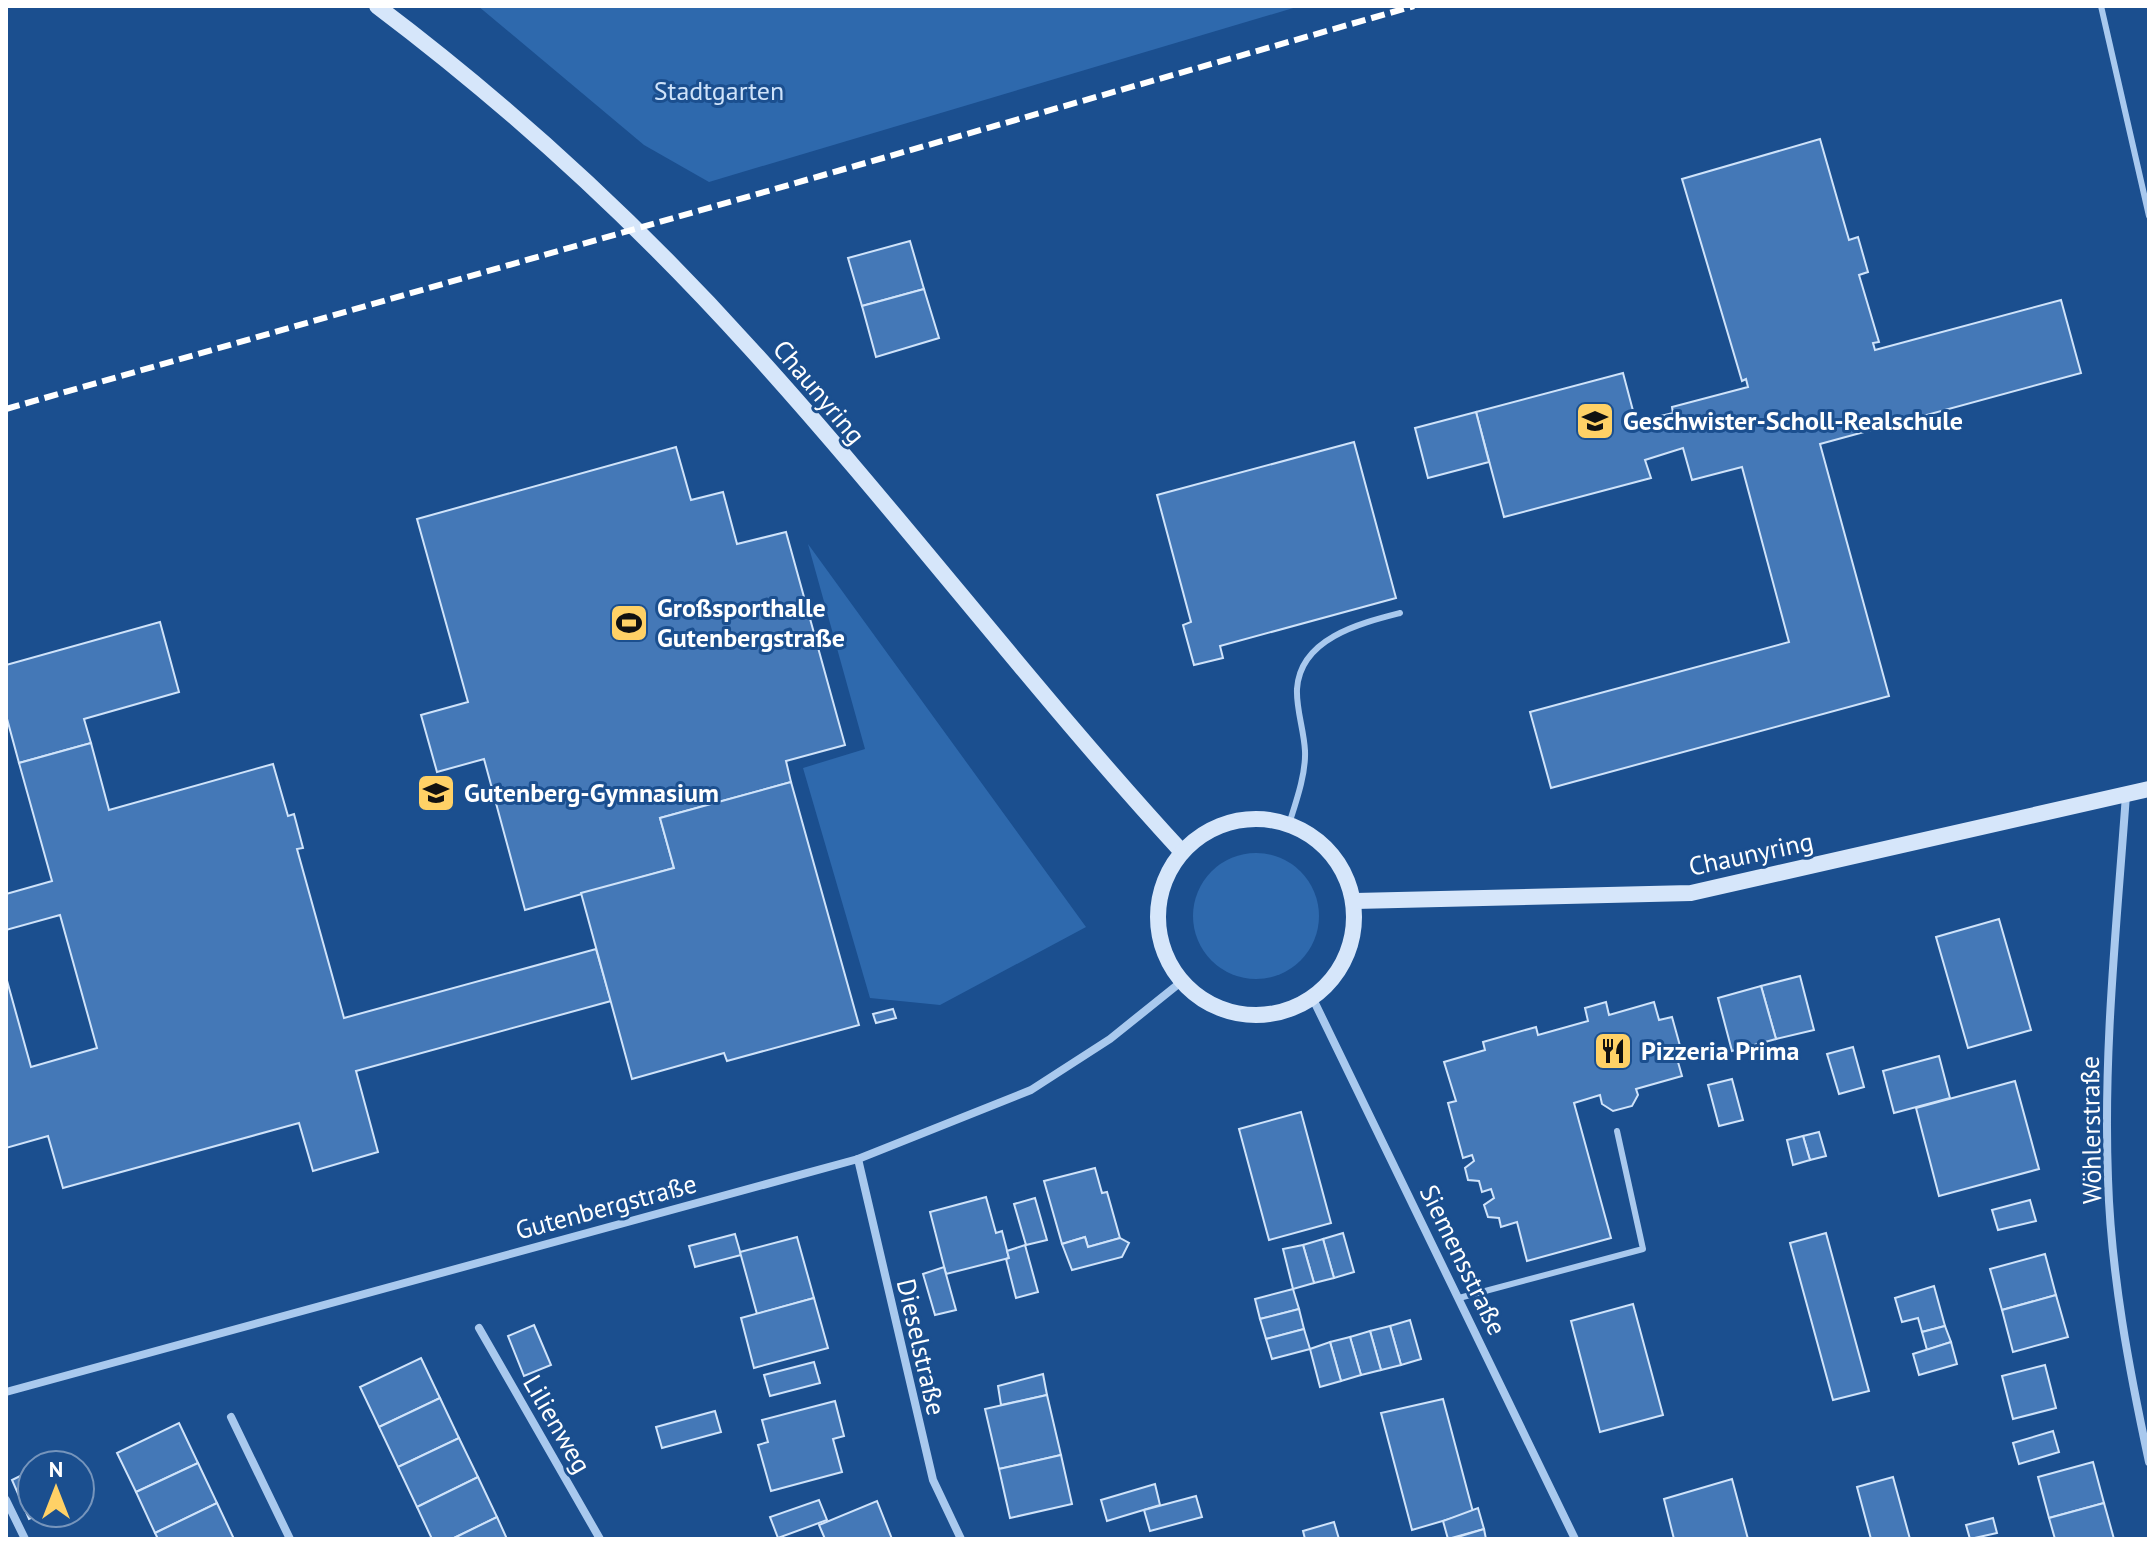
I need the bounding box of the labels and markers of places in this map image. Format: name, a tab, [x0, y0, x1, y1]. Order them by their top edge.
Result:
school or university icon: Geschwister-Scholl-Realschule	[1574, 400, 1616, 442]
place label: Geschwister-Scholl-Realschule	[1623, 404, 1963, 437]
place label: Großsporthalle Gutenbergstraße	[657, 591, 845, 654]
sports icon: Großsporthalle Gutenbergstraße	[608, 602, 650, 644]
school or university icon: Gutenberg-Gymnasium	[415, 772, 457, 814]
place label: Gutenberg-Gymnasium	[464, 776, 719, 809]
restaurant icon: Pizzeria Prima	[1592, 1030, 1634, 1072]
place label: Pizzeria Prima	[1641, 1034, 1799, 1067]

